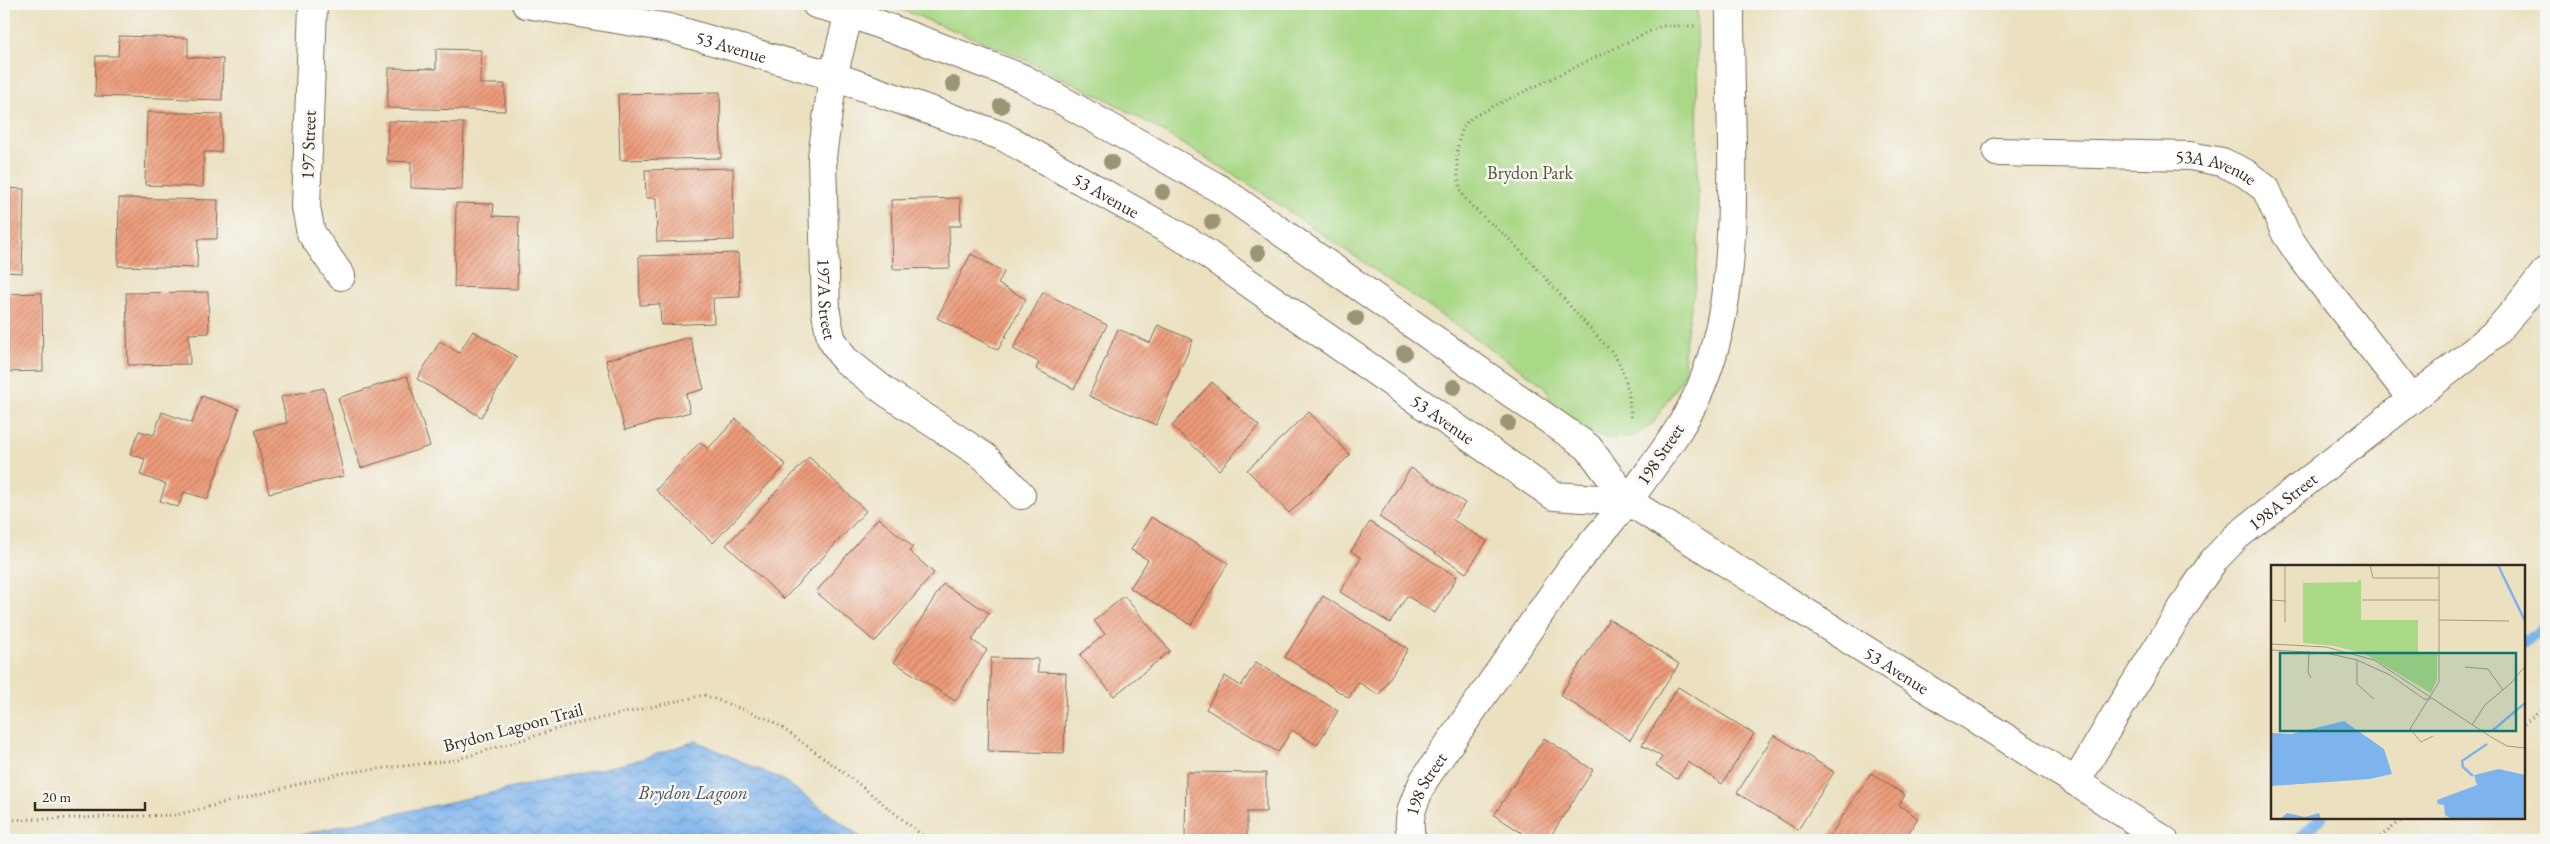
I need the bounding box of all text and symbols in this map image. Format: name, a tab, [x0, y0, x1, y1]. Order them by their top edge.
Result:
street label: 53 Avenue	[693, 25, 769, 67]
street label: 197 Street	[295, 110, 321, 180]
street label: 53A Avenue	[2175, 144, 2262, 190]
park label: Brydon Park	[1487, 161, 1573, 184]
street label: 53 Avenue	[1069, 167, 1144, 223]
street label: 197A Street	[813, 258, 843, 342]
street label: 53 Avenue	[1407, 389, 1480, 449]
street label: 198 Street	[1631, 419, 1689, 489]
street label: 198A Street	[2243, 466, 2322, 535]
inset map	[2271, 565, 2525, 819]
street label: 53 Avenue	[1860, 641, 1934, 699]
street label: Brydon Lagoon Trail	[441, 697, 585, 757]
street label: 198 Street	[1399, 747, 1452, 818]
scale bar	[35, 779, 145, 811]
water label: Brydon Lagoon	[637, 780, 748, 805]
text: 20 m	[42, 787, 71, 806]

